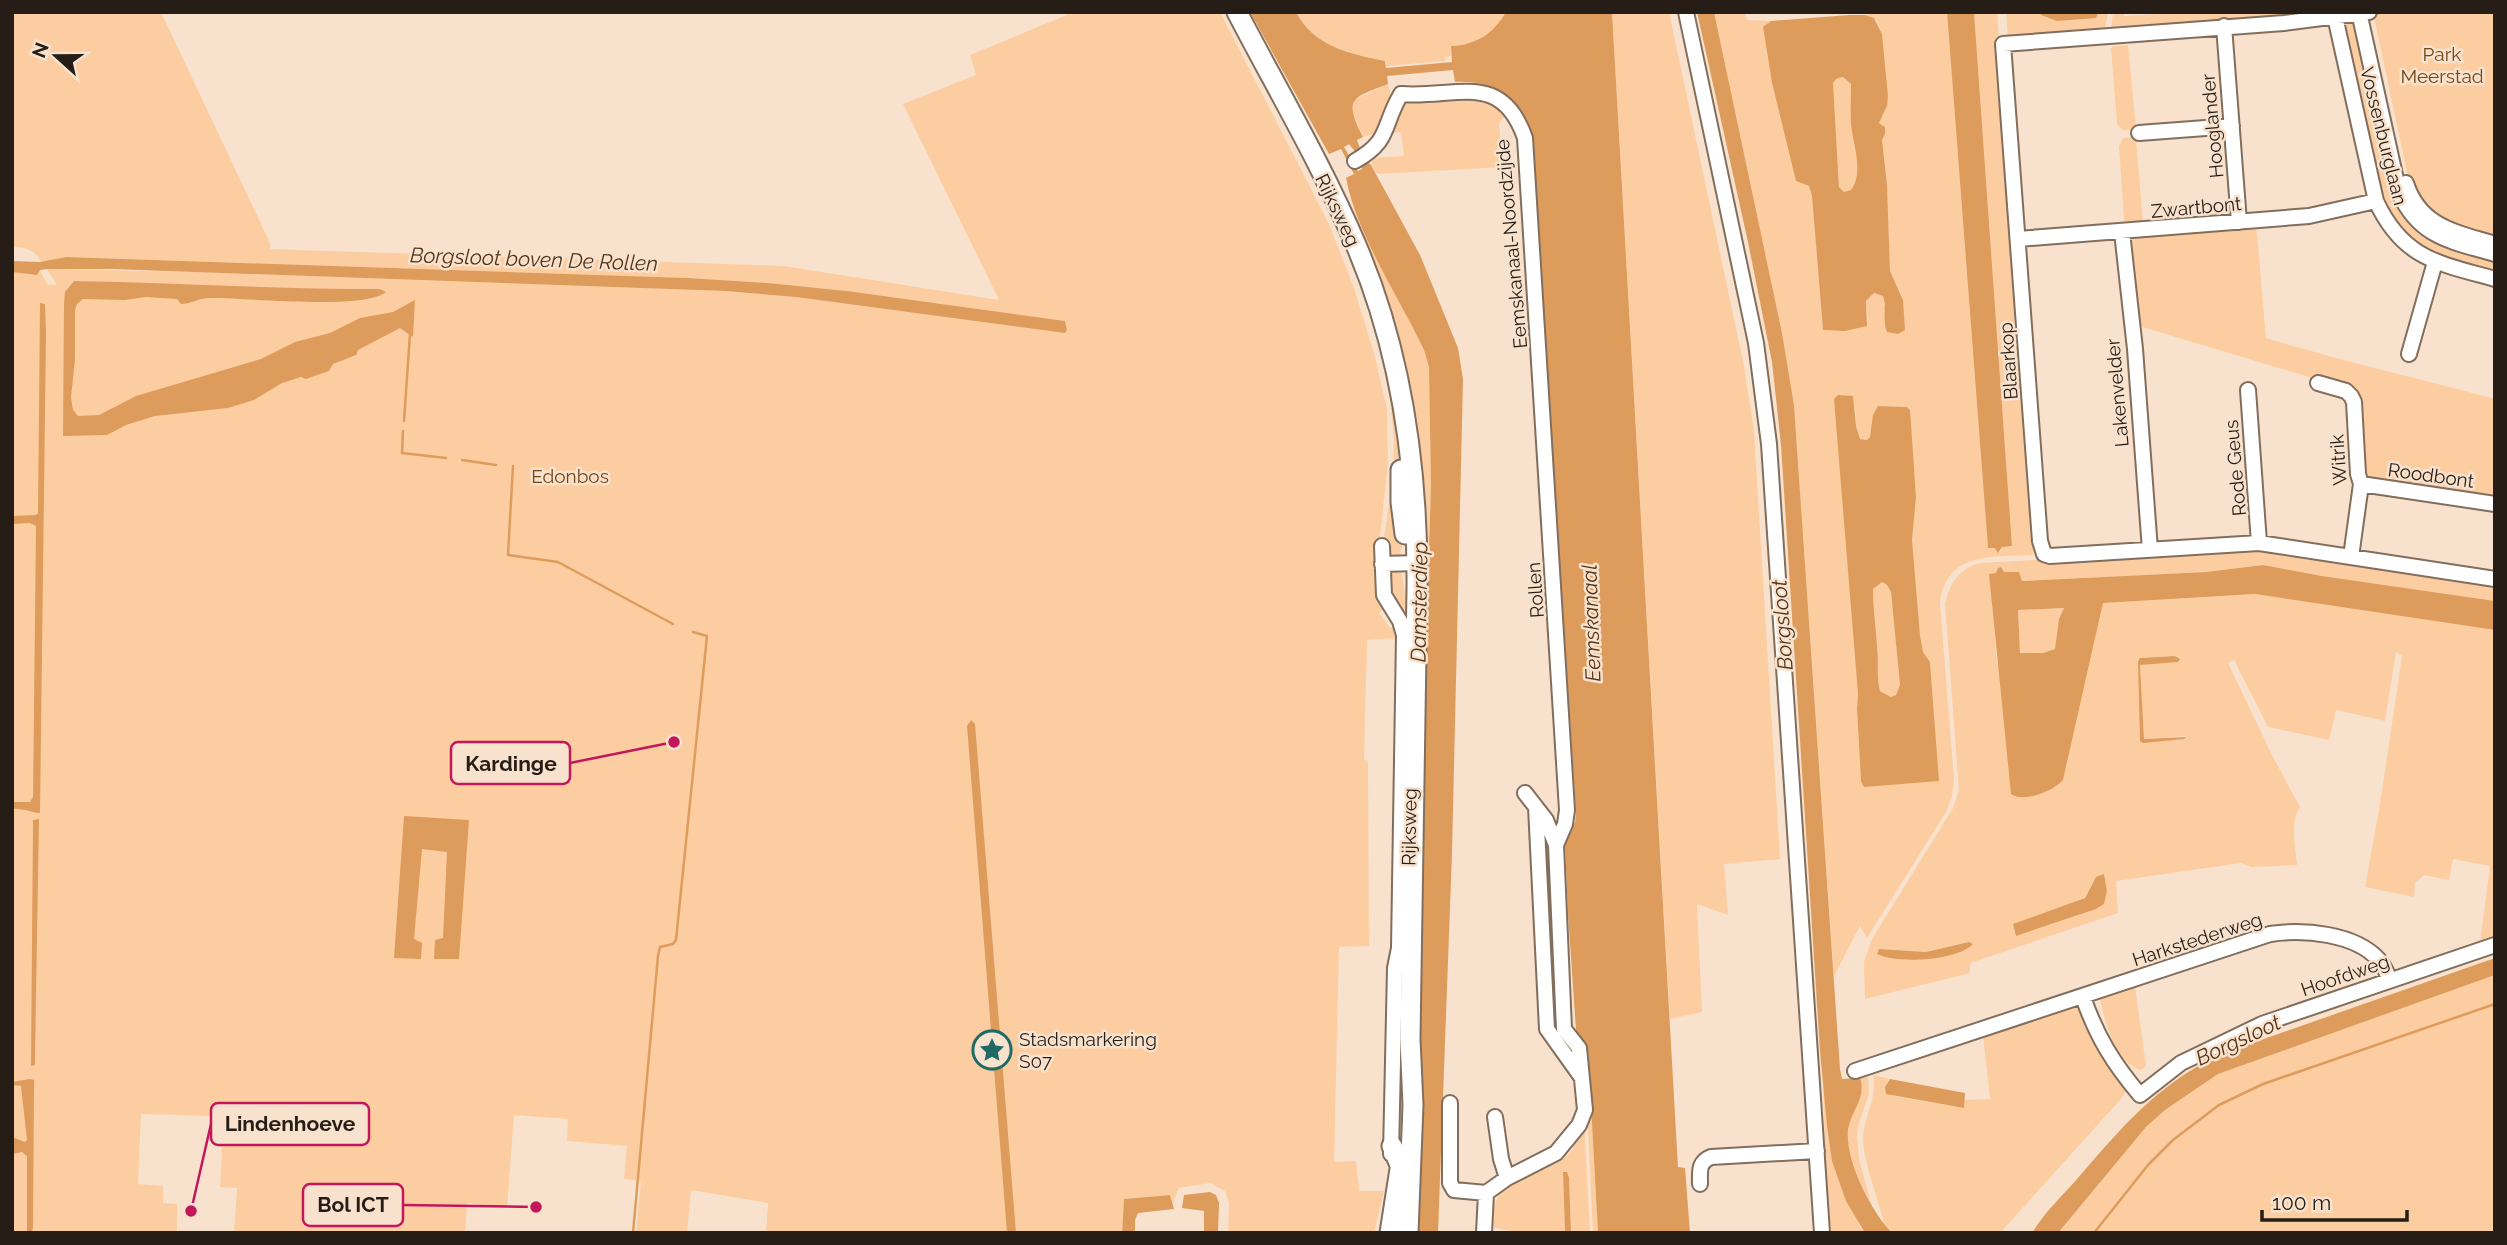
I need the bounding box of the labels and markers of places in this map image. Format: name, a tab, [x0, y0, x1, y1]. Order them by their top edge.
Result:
callout: Kardinge	[451, 742, 570, 784]
place label: Stadsmarkering S07	[1019, 1028, 1157, 1072]
place icon: Stadsmarkering S07	[971, 1029, 1013, 1071]
callout: Lindenhoeve	[211, 1103, 369, 1145]
callout: Bol ICT	[303, 1184, 403, 1226]

